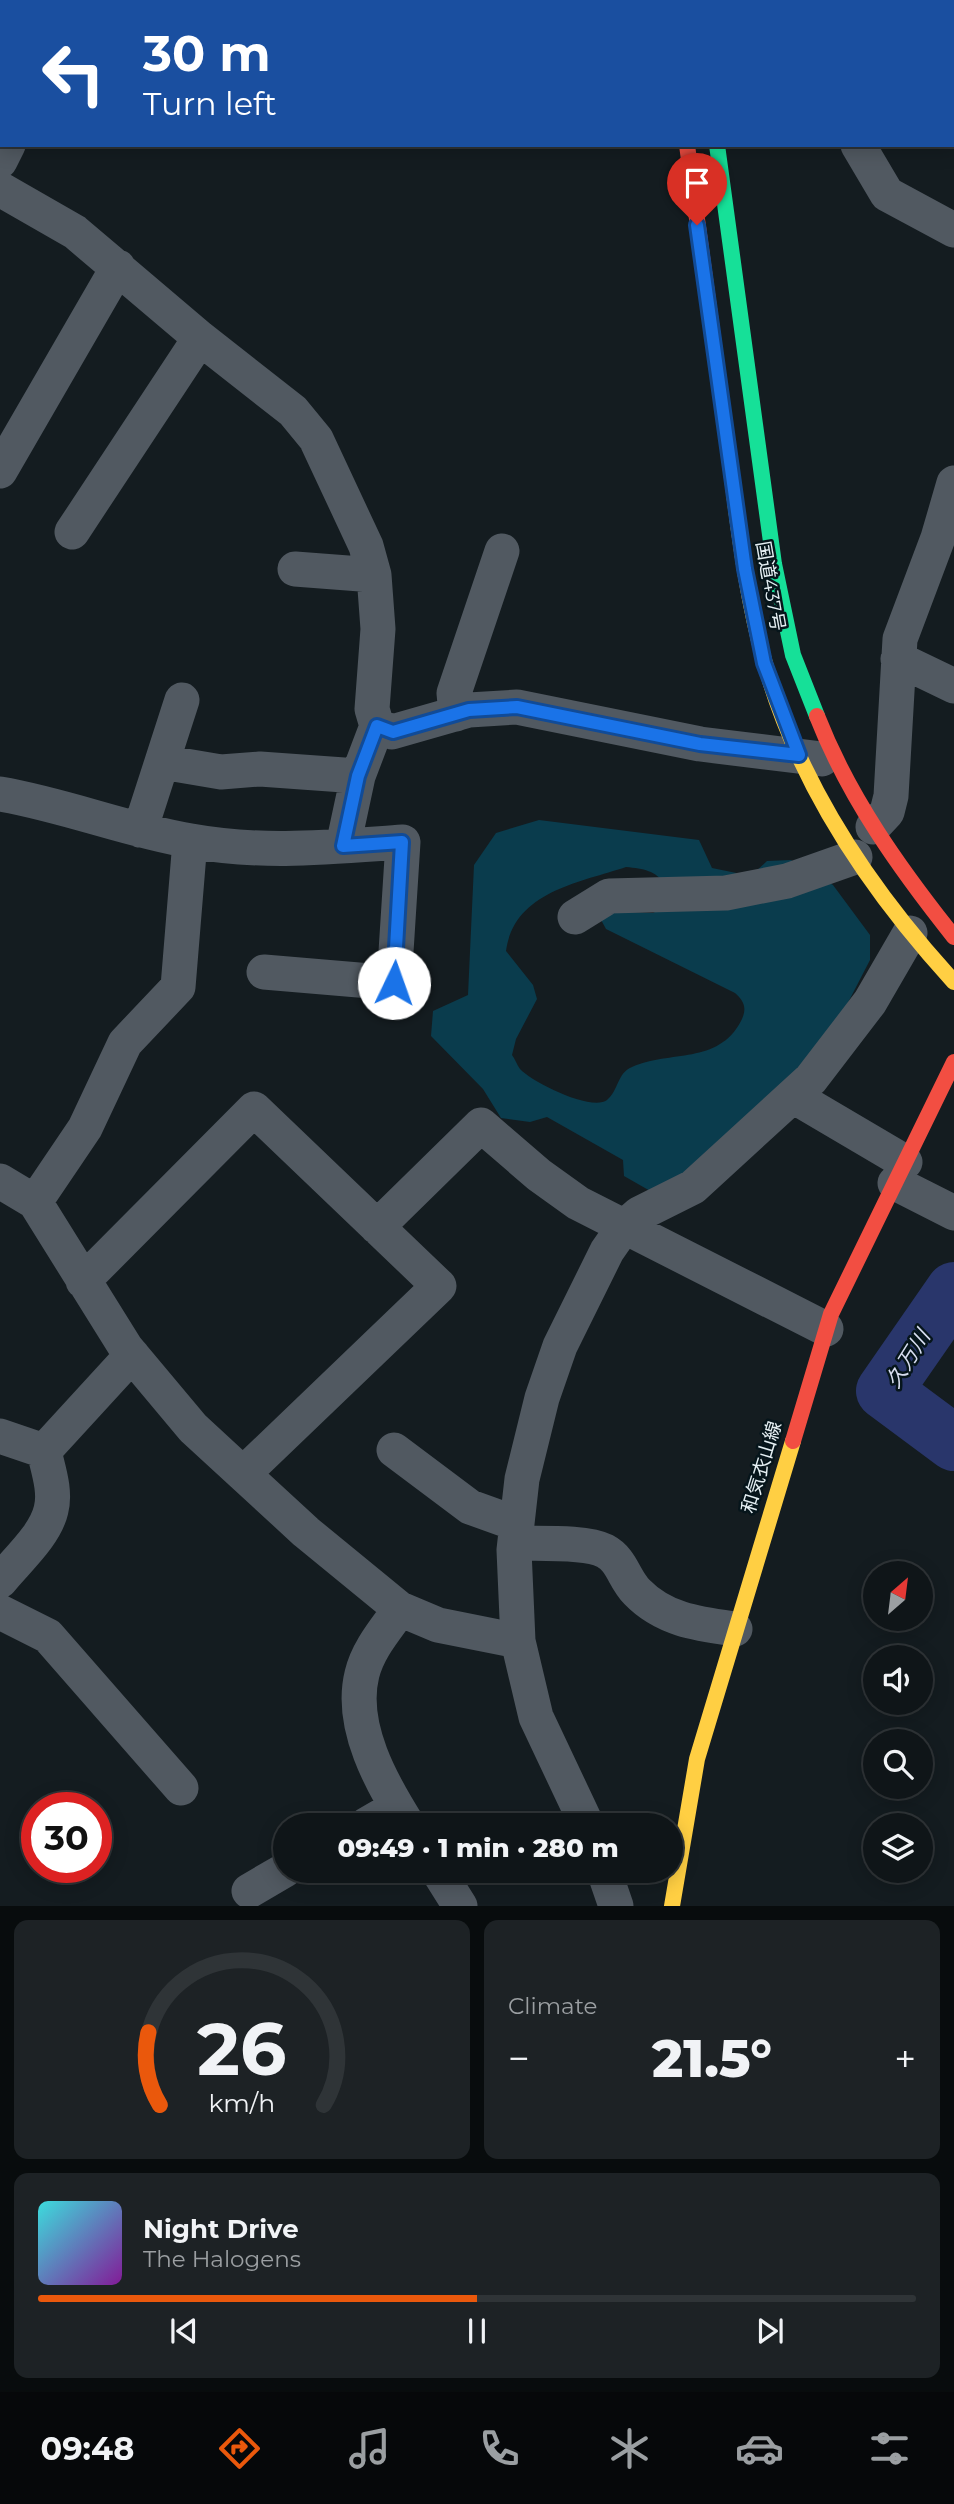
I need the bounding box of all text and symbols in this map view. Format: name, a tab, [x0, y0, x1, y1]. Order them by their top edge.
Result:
text: 30 m	[143, 24, 271, 83]
icon: left	[28, 28, 119, 119]
text: Turn left	[143, 84, 277, 123]
pin	[667, 153, 727, 225]
icon: arrive	[678, 164, 716, 202]
street label: 国道437号	[751, 539, 790, 633]
position arrow	[357, 946, 431, 1020]
water label: 久万川	[880, 1324, 936, 1392]
street label: 和気衣山線	[737, 1418, 786, 1516]
north arrow	[863, 1561, 933, 1631]
map controls	[863, 1561, 933, 1883]
button: sound	[863, 1645, 933, 1715]
button: search	[863, 1729, 933, 1799]
speed limit sign: 30	[21, 1792, 112, 1883]
button: layers	[863, 1813, 933, 1883]
text: 09:49 · 1 min · 280 m	[337, 1832, 619, 1864]
text: Climate	[508, 1992, 597, 2020]
text: 26	[197, 2006, 287, 2094]
text: 21.5°	[652, 2027, 772, 2090]
text: −	[508, 2035, 530, 2082]
text: +	[894, 2035, 916, 2082]
text: km/h	[209, 2088, 275, 2118]
text: Night Drive	[143, 2213, 299, 2245]
text: The Halogens	[143, 2245, 301, 2273]
icon: previous	[165, 2312, 203, 2350]
icon: pause	[458, 2312, 496, 2350]
icon: next	[751, 2312, 789, 2350]
icon: directions	[215, 2424, 264, 2473]
icon: music	[345, 2424, 394, 2473]
icon: phone	[475, 2424, 524, 2473]
icon: climate	[605, 2424, 654, 2473]
icon: car	[735, 2424, 784, 2473]
icon: filters	[865, 2424, 914, 2473]
text: 09:48	[40, 2429, 134, 2468]

